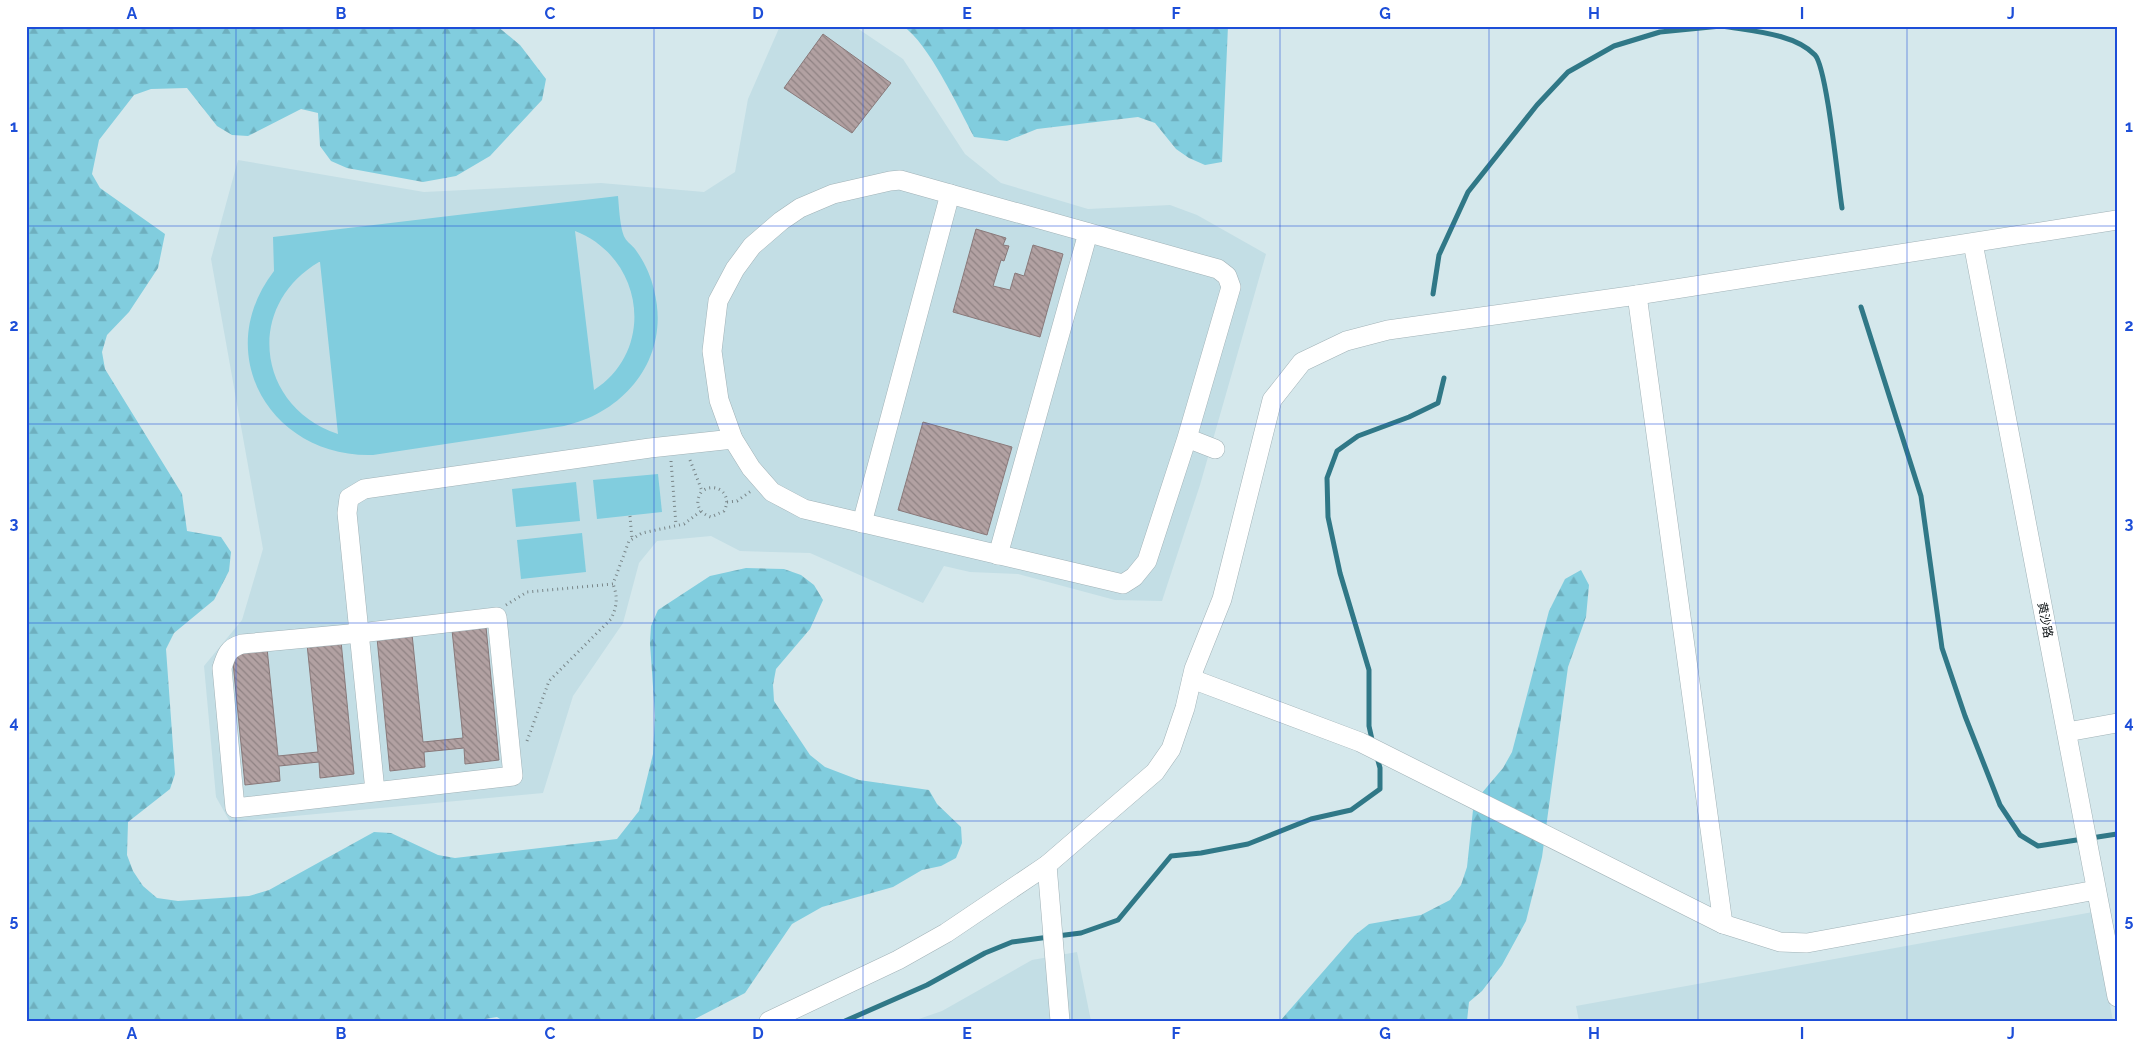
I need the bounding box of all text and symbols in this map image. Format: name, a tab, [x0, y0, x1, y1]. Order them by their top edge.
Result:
text: A	[127, 4, 138, 23]
text: B	[336, 4, 347, 23]
text: C	[545, 4, 556, 23]
text: D	[752, 4, 764, 23]
text: E	[962, 4, 972, 23]
text: F	[1171, 4, 1181, 23]
text: G	[1379, 4, 1391, 23]
text: H	[1588, 4, 1600, 23]
text: I	[1800, 4, 1804, 23]
text: J	[2007, 4, 2015, 23]
text: 1	[10, 117, 18, 136]
text: 1	[2125, 117, 2133, 136]
text: 2	[9, 316, 19, 335]
text: 2	[2124, 316, 2134, 335]
text: 3	[10, 514, 19, 533]
text: 3	[2125, 514, 2134, 533]
street label: 黄沙路	[2035, 601, 2055, 639]
text: 4	[9, 713, 19, 732]
text: 4	[2124, 713, 2134, 732]
text: 5	[10, 911, 19, 930]
text: 5	[2125, 911, 2134, 930]
text: A	[127, 1024, 138, 1043]
text: B	[336, 1024, 347, 1043]
text: C	[545, 1024, 556, 1043]
text: D	[752, 1024, 764, 1043]
text: E	[962, 1024, 972, 1043]
text: F	[1171, 1024, 1181, 1043]
text: G	[1379, 1024, 1391, 1043]
text: H	[1588, 1024, 1600, 1043]
text: I	[1800, 1024, 1804, 1043]
text: J	[2007, 1024, 2015, 1043]

